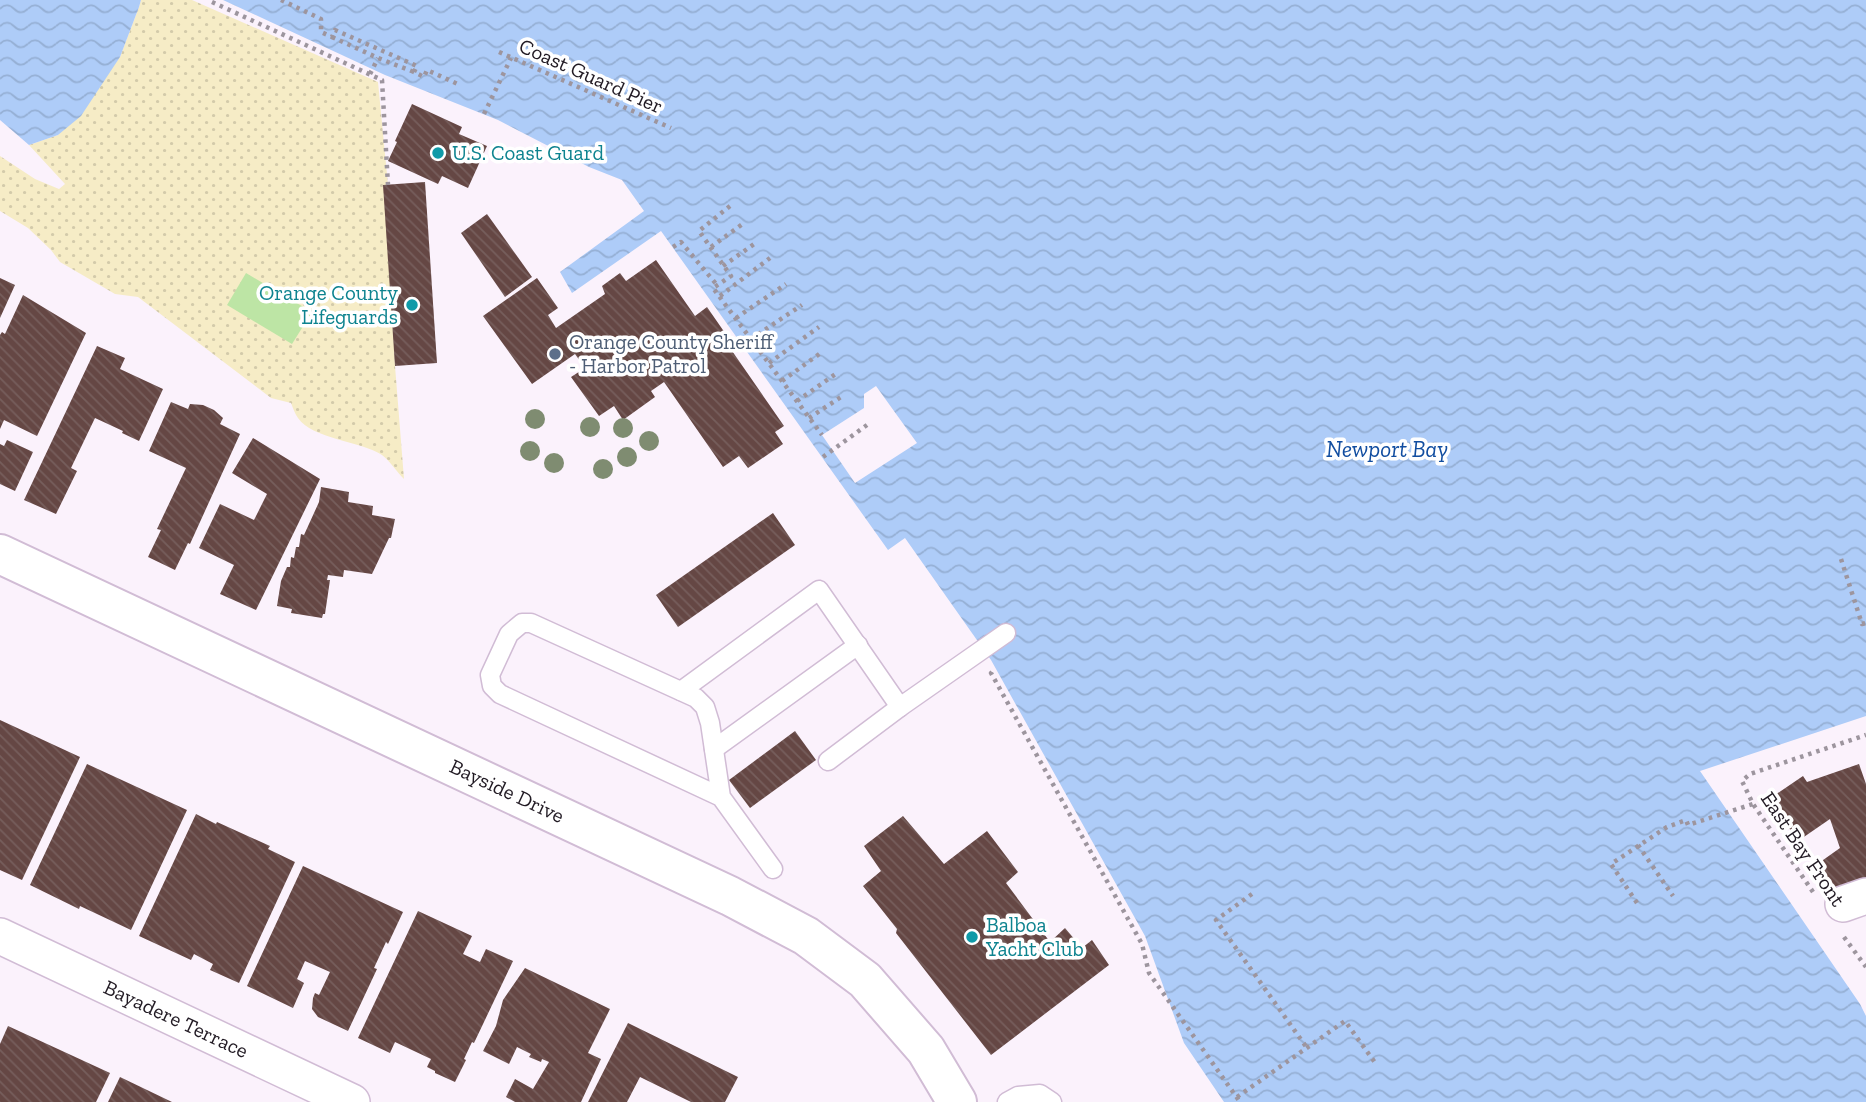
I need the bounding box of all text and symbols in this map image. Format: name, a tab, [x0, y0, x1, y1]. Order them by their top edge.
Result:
street label: Coast Guard Pier	[516, 33, 667, 118]
place label: U.S. Coast Guard	[452, 140, 604, 165]
marker: U.S. Coast Guard	[430, 145, 446, 161]
place label: Orange County Lifeguards	[259, 280, 398, 329]
marker: Orange County Lifeguards	[404, 297, 420, 313]
place label: Orange County Sheriff - Harbor Patrol	[569, 329, 775, 378]
marker: Orange County Sheriff - Harbor Patrol	[547, 346, 563, 362]
water label: Newport Bay	[1326, 435, 1448, 463]
street label: Bayside Drive	[446, 753, 569, 828]
street label: East Bay Front	[1756, 787, 1851, 911]
place label: Balboa Yacht Club	[985, 912, 1084, 961]
marker: Balboa Yacht Club	[964, 929, 980, 945]
street label: Bayadere Terrace	[100, 974, 253, 1063]

